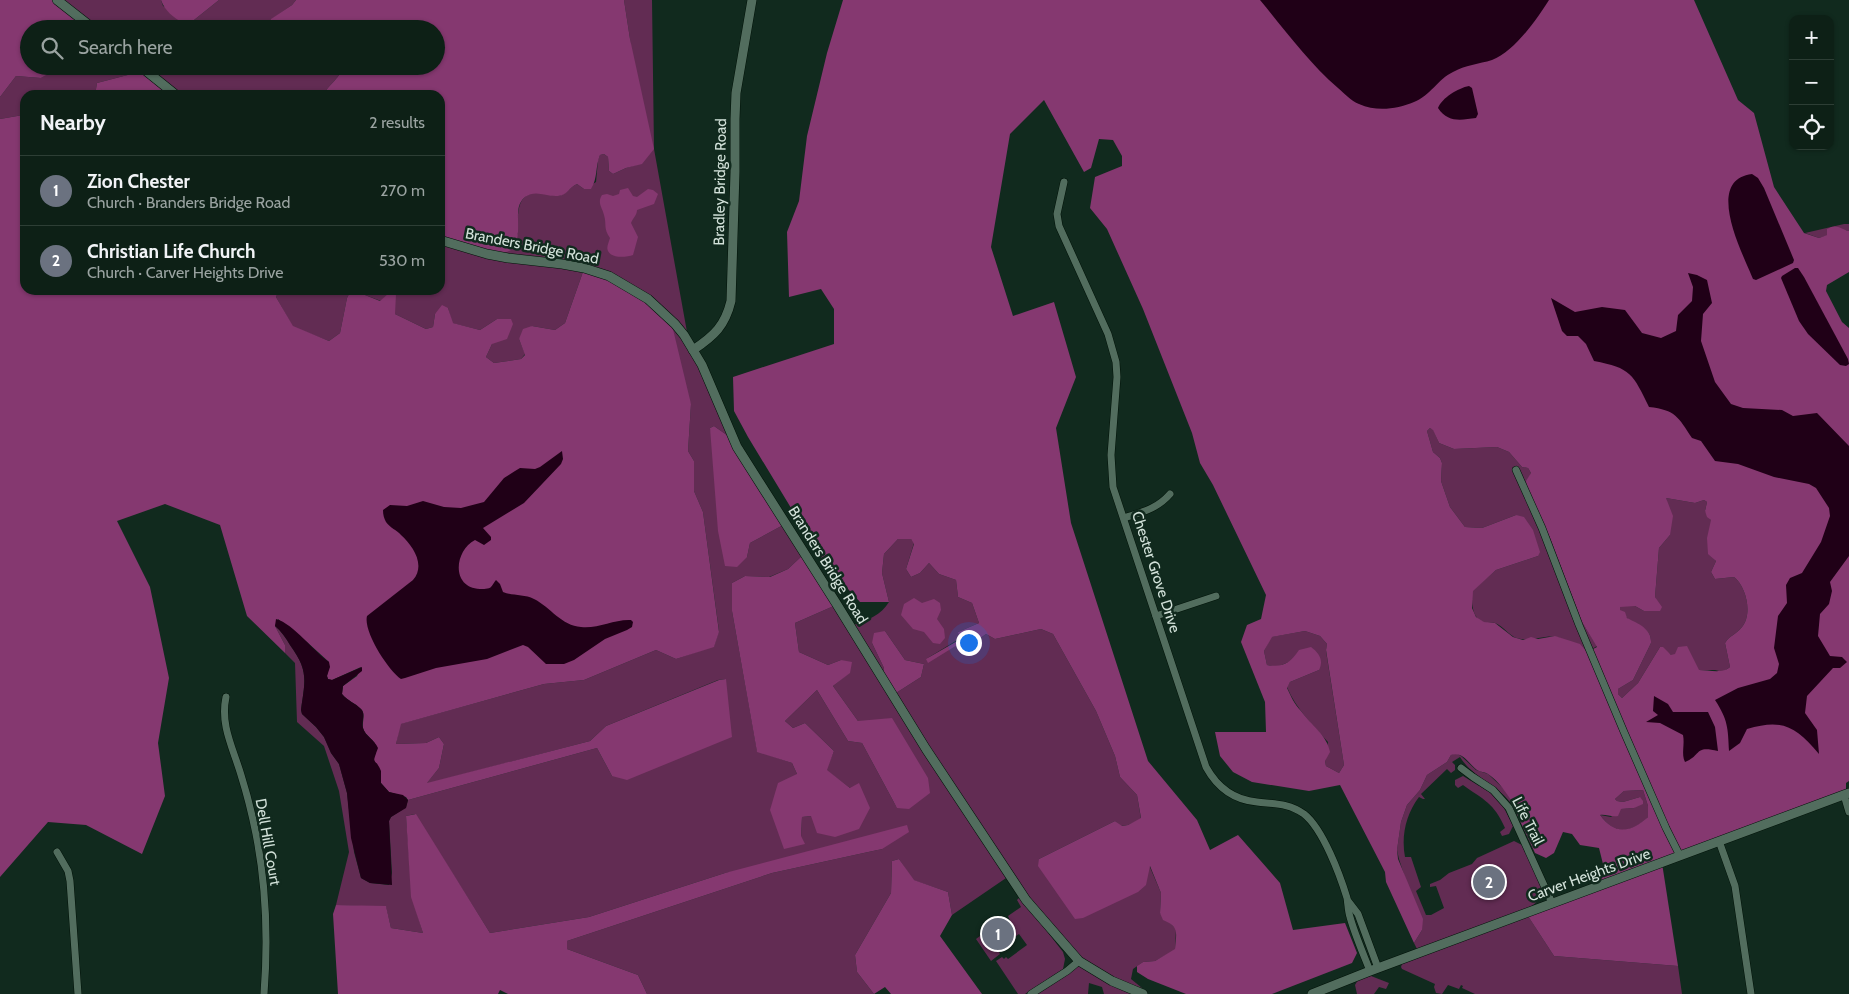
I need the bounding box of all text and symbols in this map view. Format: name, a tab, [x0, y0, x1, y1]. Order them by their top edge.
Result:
map controls	[1789, 15, 1834, 150]
button: +	[1789, 15, 1834, 60]
search box	[20, 20, 445, 75]
icon: search	[38, 34, 66, 62]
text: Search here	[78, 36, 172, 59]
button: −	[1789, 60, 1834, 105]
button: locate	[1789, 105, 1834, 150]
text: Nearby	[40, 110, 106, 135]
text: 2 results	[369, 113, 425, 132]
street label: Bradley Bridge Road	[710, 118, 730, 246]
text: Zion Chester	[87, 170, 190, 193]
text: 1	[53, 181, 59, 200]
text: 270 m	[380, 181, 425, 200]
text: Church · Branders Bridge Road	[87, 193, 290, 212]
street label: Branders Bridge Road	[464, 224, 600, 268]
text: Christian Life Church	[87, 240, 255, 263]
text: 2	[52, 251, 60, 270]
text: 530 m	[379, 251, 425, 270]
text: Church · Carver Heights Drive	[87, 263, 284, 282]
street label: Branders Bridge Road	[784, 503, 872, 627]
street label: Chester Grove Drive	[1128, 509, 1184, 635]
your location	[956, 630, 982, 656]
street label: Life Trail	[1508, 794, 1548, 849]
street label: Dell Hill Court	[251, 797, 285, 887]
street label: Carver Heights Drive	[1525, 844, 1653, 906]
pin: 2	[1473, 863, 1505, 901]
pin: 1	[982, 915, 1014, 953]

